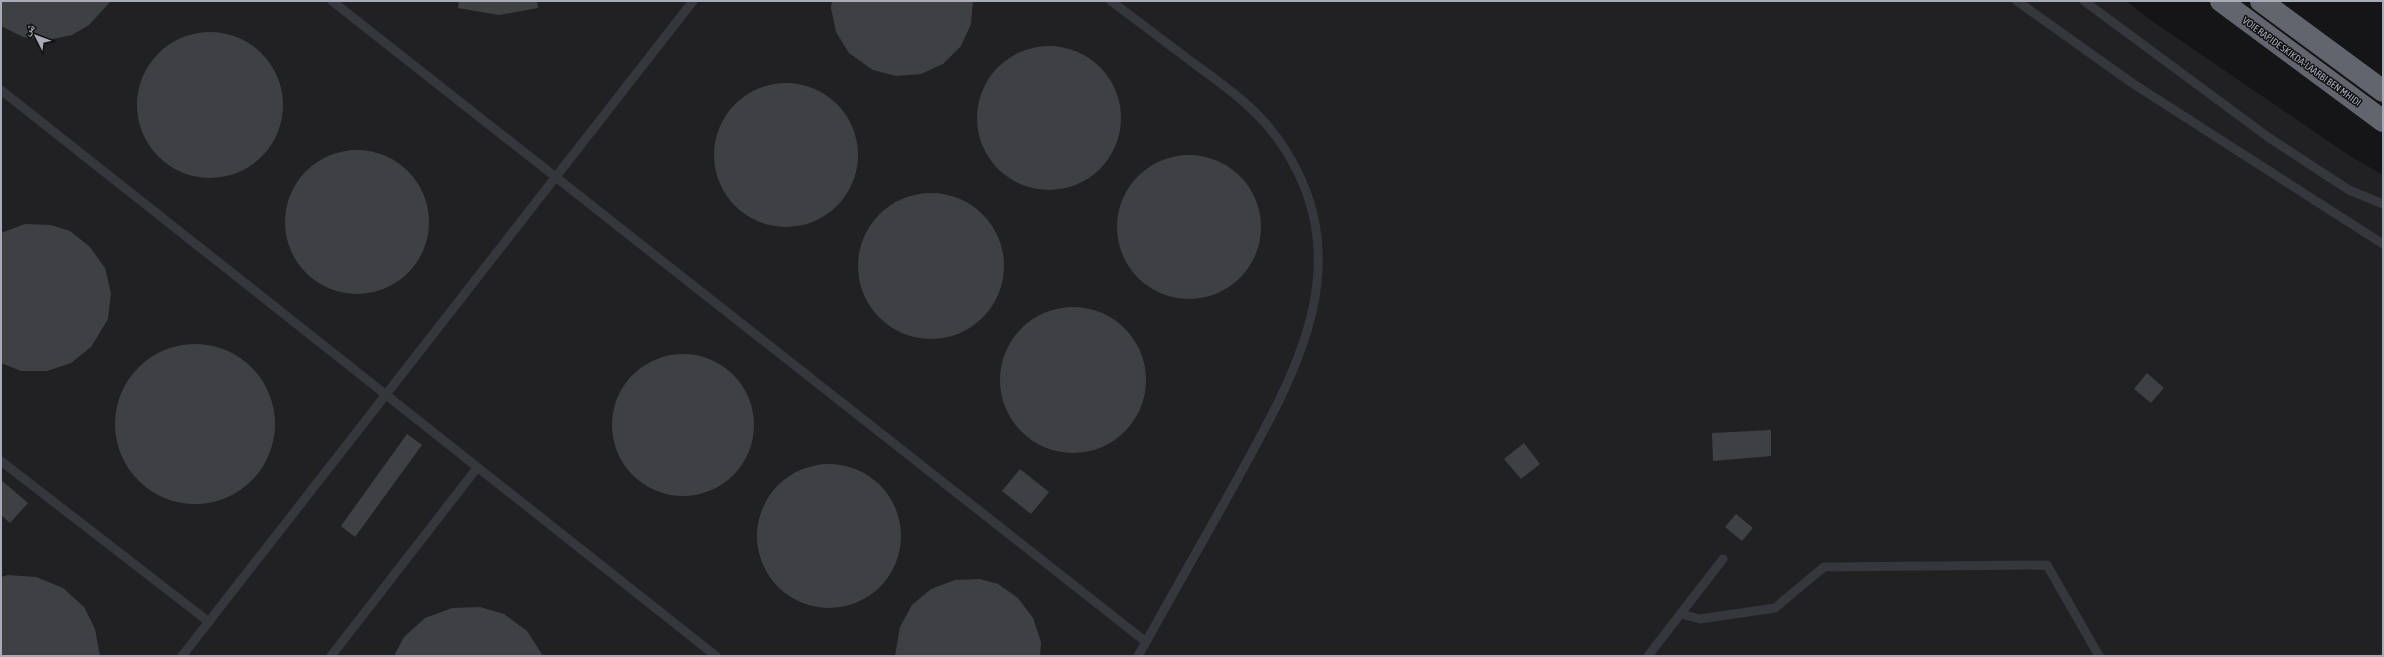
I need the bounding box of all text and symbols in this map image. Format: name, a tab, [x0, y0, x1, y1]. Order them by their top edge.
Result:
street label: VOIE RAPIDE SKIKDA-LAARBI BEN MHIDI	[2240, 15, 2363, 108]
north arrow	[16, 16, 56, 56]
text: ش	[20, 21, 39, 39]

